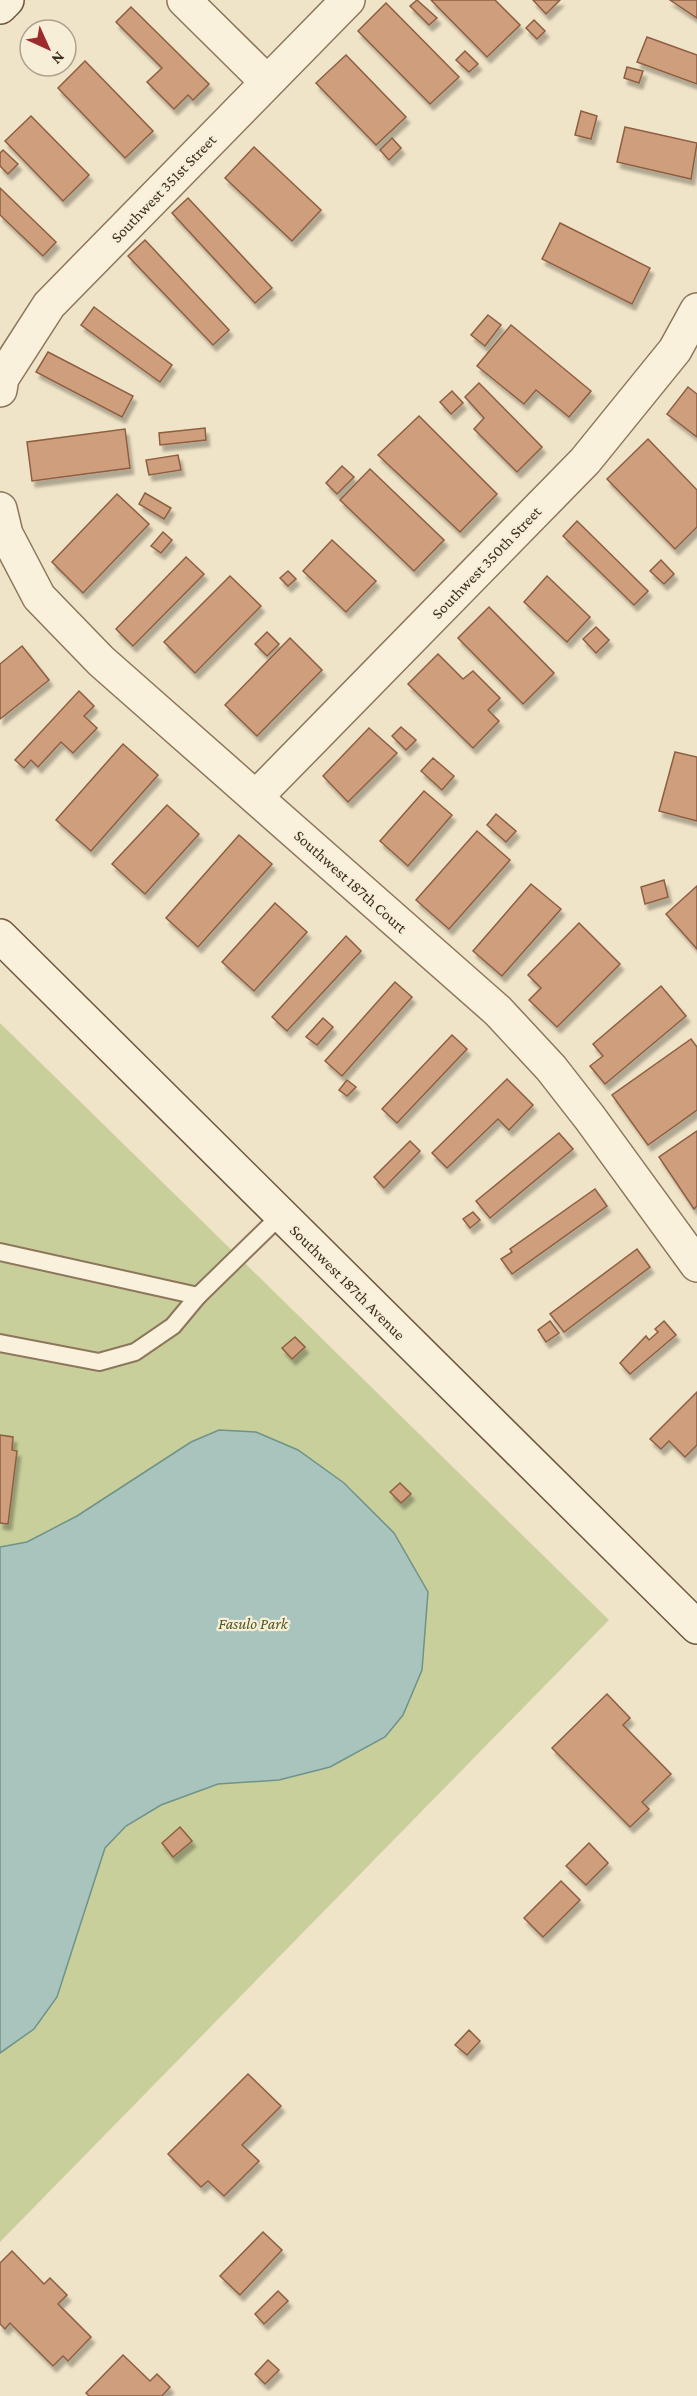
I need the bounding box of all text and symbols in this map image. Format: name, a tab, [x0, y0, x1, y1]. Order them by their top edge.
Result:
north arrow	[18, 18, 78, 78]
text: N	[48, 48, 68, 68]
street label: Southwest 351st Street	[107, 130, 220, 246]
street label: Southwest 350th Street	[428, 502, 545, 622]
street label: Southwest 187th Court	[291, 826, 411, 937]
street label: Southwest 187th Avenue	[287, 1221, 409, 1343]
park label: Fasulo Park	[218, 1615, 289, 1632]

